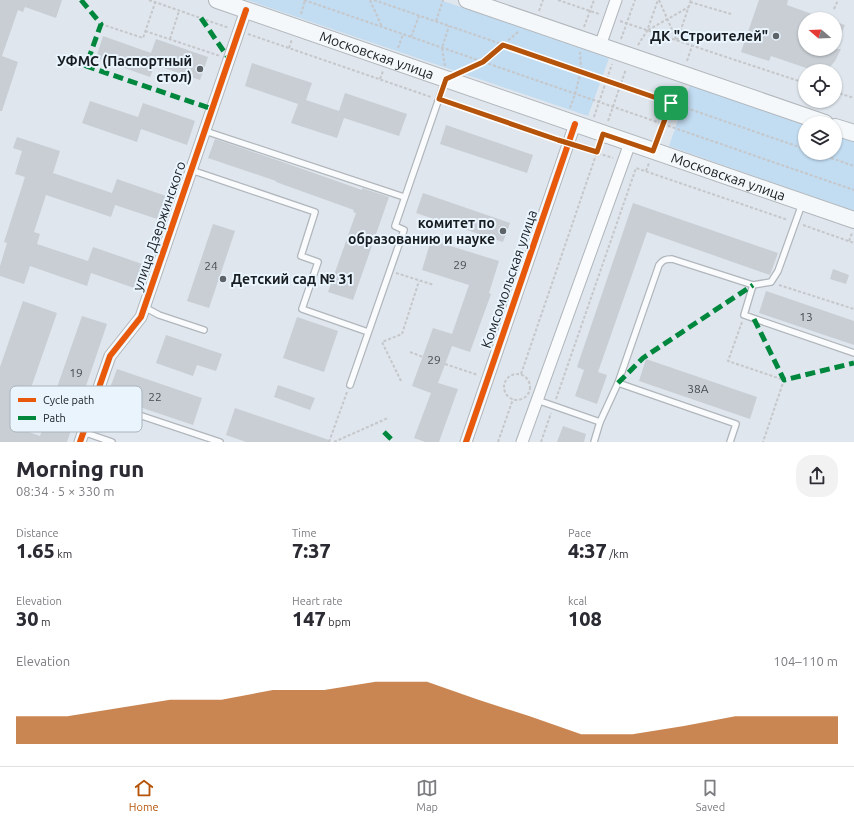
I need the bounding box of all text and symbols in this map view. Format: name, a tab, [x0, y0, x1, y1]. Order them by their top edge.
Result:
north arrow	[798, 12, 842, 56]
map controls	[798, 12, 842, 160]
street label: Московская улица	[318, 28, 436, 82]
place label: ДК "Строителей"	[650, 28, 768, 44]
marker: ДК "Строителей"	[771, 31, 781, 41]
place label: УФМС (Паспортный стол)	[57, 53, 192, 85]
marker: УФМС (Паспортный стол)	[195, 64, 205, 74]
button: locate	[798, 64, 842, 108]
pin	[654, 86, 688, 120]
icon: arrive	[660, 92, 682, 114]
button: layers	[798, 116, 842, 160]
street label: Московская улица	[669, 149, 788, 204]
street label: улица Дзержинского	[129, 159, 189, 293]
street label: Комсомольская улица	[478, 208, 540, 350]
place label: комитет по образованию и науке	[348, 215, 495, 247]
marker: комитет по образованию и науке	[498, 226, 508, 236]
house number: 29	[453, 258, 467, 271]
house number: 24	[204, 259, 218, 272]
place label: Детский сад № 31	[231, 271, 354, 287]
marker: Детский сад № 31	[218, 274, 228, 284]
house number: 13	[799, 310, 813, 323]
house number: 29	[427, 353, 441, 366]
house number: 19	[69, 366, 83, 379]
house number: 38А	[687, 382, 709, 395]
legend	[10, 386, 142, 432]
house number: 22	[148, 390, 162, 403]
text: Cycle path	[43, 394, 94, 406]
text: Path	[43, 412, 66, 424]
button: share	[796, 455, 838, 497]
text: Morning run	[16, 456, 144, 481]
text: 08:34 · 5 × 330 m	[16, 484, 115, 498]
text: Distance	[16, 527, 59, 539]
text: Time	[292, 527, 317, 539]
text: Pace	[568, 527, 591, 539]
text: 1.65	[16, 539, 55, 562]
text: 7:37	[292, 539, 331, 562]
text: 4:37	[568, 539, 607, 562]
text: km	[55, 548, 72, 560]
text: /km	[607, 548, 628, 560]
text: Elevation	[16, 595, 62, 607]
text: Heart rate	[292, 595, 343, 607]
text: kcal	[568, 595, 587, 607]
text: 30	[16, 607, 39, 630]
text: 147	[292, 607, 326, 630]
text: 108	[568, 607, 602, 630]
text: m	[39, 616, 51, 628]
text: bpm	[326, 616, 351, 628]
text: Elevation	[16, 654, 70, 668]
text: 104–110 m	[773, 654, 838, 668]
tab: Home	[129, 777, 159, 813]
tab: Map	[416, 777, 438, 813]
tab: Saved	[696, 777, 725, 813]

